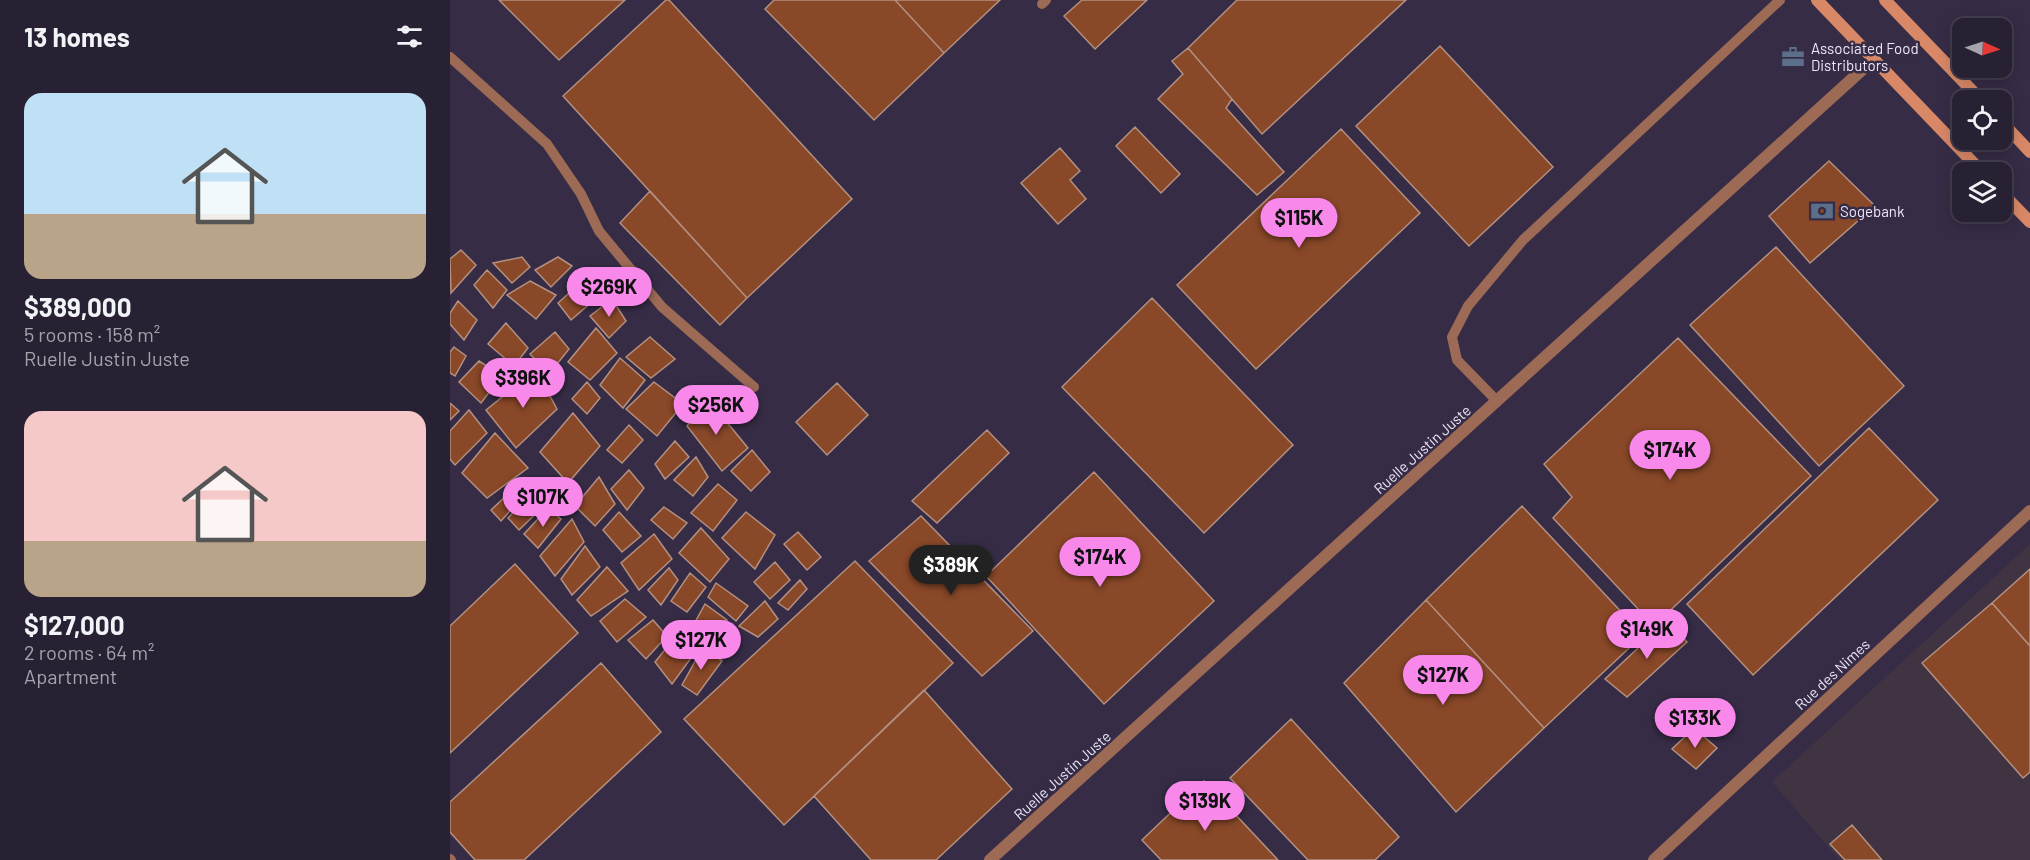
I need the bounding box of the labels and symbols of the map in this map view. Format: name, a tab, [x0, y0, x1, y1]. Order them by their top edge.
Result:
north arrow	[1952, 18, 2012, 78]
place label: Associated Food Distributors	[1811, 39, 1919, 74]
office icon: Associated Food Distributors	[1780, 44, 1806, 70]
pin: $115K	[1257, 198, 1341, 249]
bank icon: Sogebank	[1809, 198, 1835, 224]
place label: Sogebank	[1840, 202, 1905, 220]
pin: $269K	[567, 267, 651, 318]
pin: $396K	[481, 358, 565, 409]
pin: $256K	[674, 385, 758, 436]
street label: Ruelle Justin Juste	[1370, 401, 1474, 497]
pin: $174K	[1628, 430, 1712, 481]
pin: $107K	[501, 477, 585, 528]
pin: $174K	[1058, 537, 1142, 588]
pin: $389K	[909, 545, 993, 596]
pin: $149K	[1605, 609, 1689, 660]
pin: $127K	[659, 620, 743, 671]
street label: Rue des Nimes	[1791, 635, 1873, 713]
pin: $127K	[1401, 655, 1485, 706]
pin: $133K	[1653, 698, 1737, 749]
street label: Ruelle Justin Juste	[1010, 727, 1114, 823]
pin: $139K	[1163, 781, 1247, 832]

